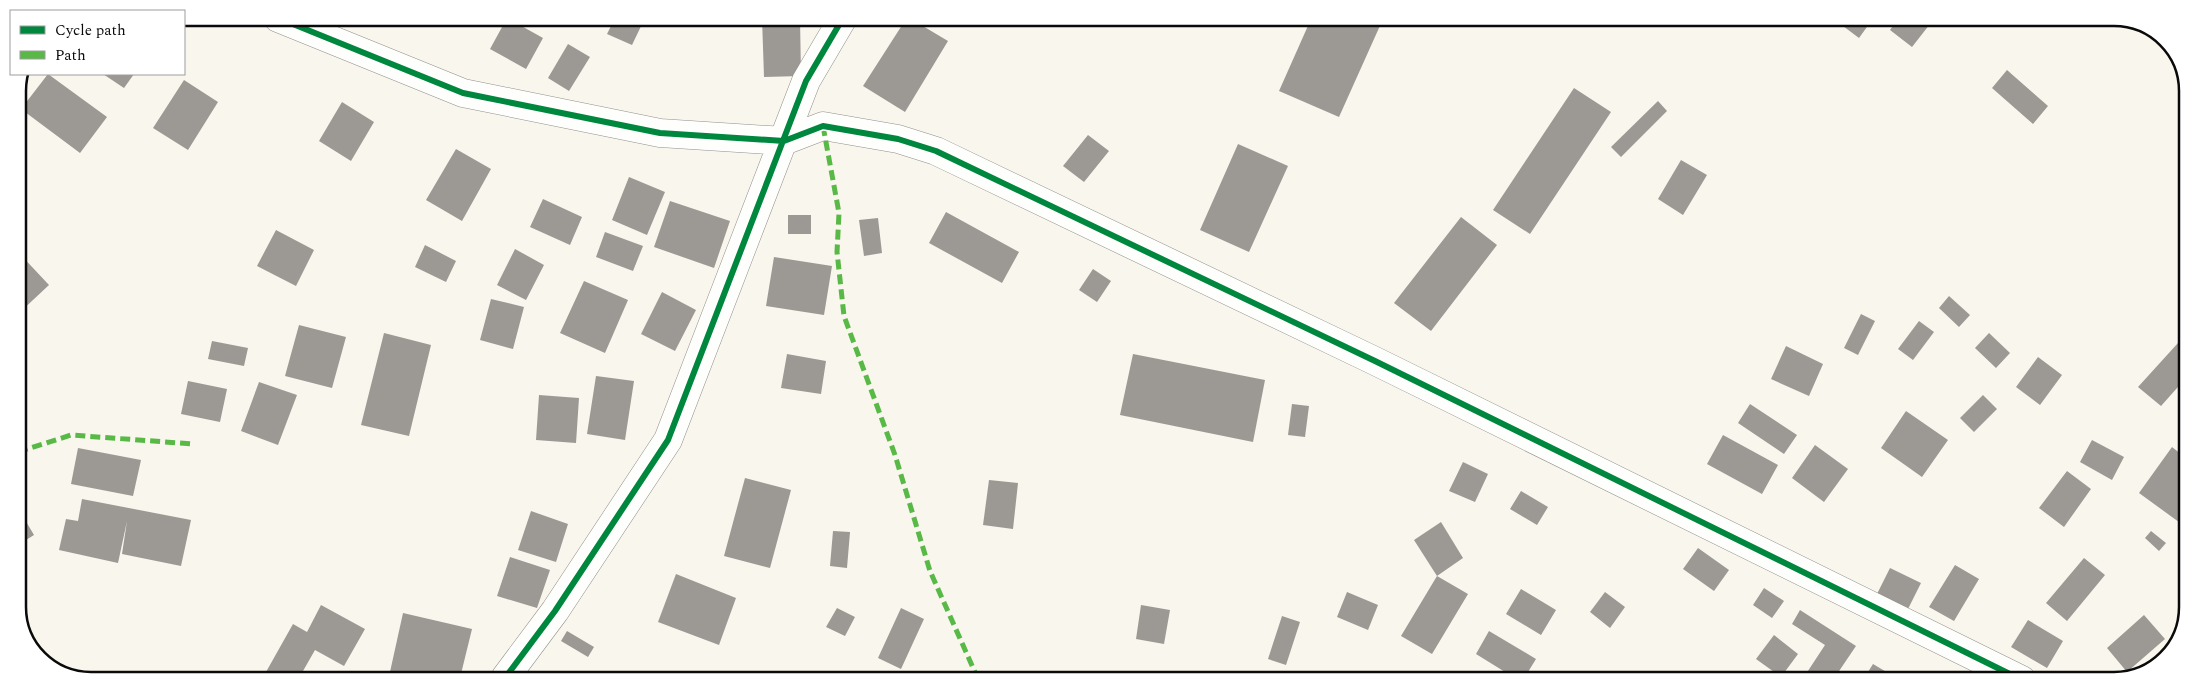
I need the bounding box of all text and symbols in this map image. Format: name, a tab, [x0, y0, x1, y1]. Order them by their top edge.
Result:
legend	[10, 10, 185, 75]
text: Cycle path	[55, 19, 126, 42]
text: Path	[55, 44, 86, 67]

